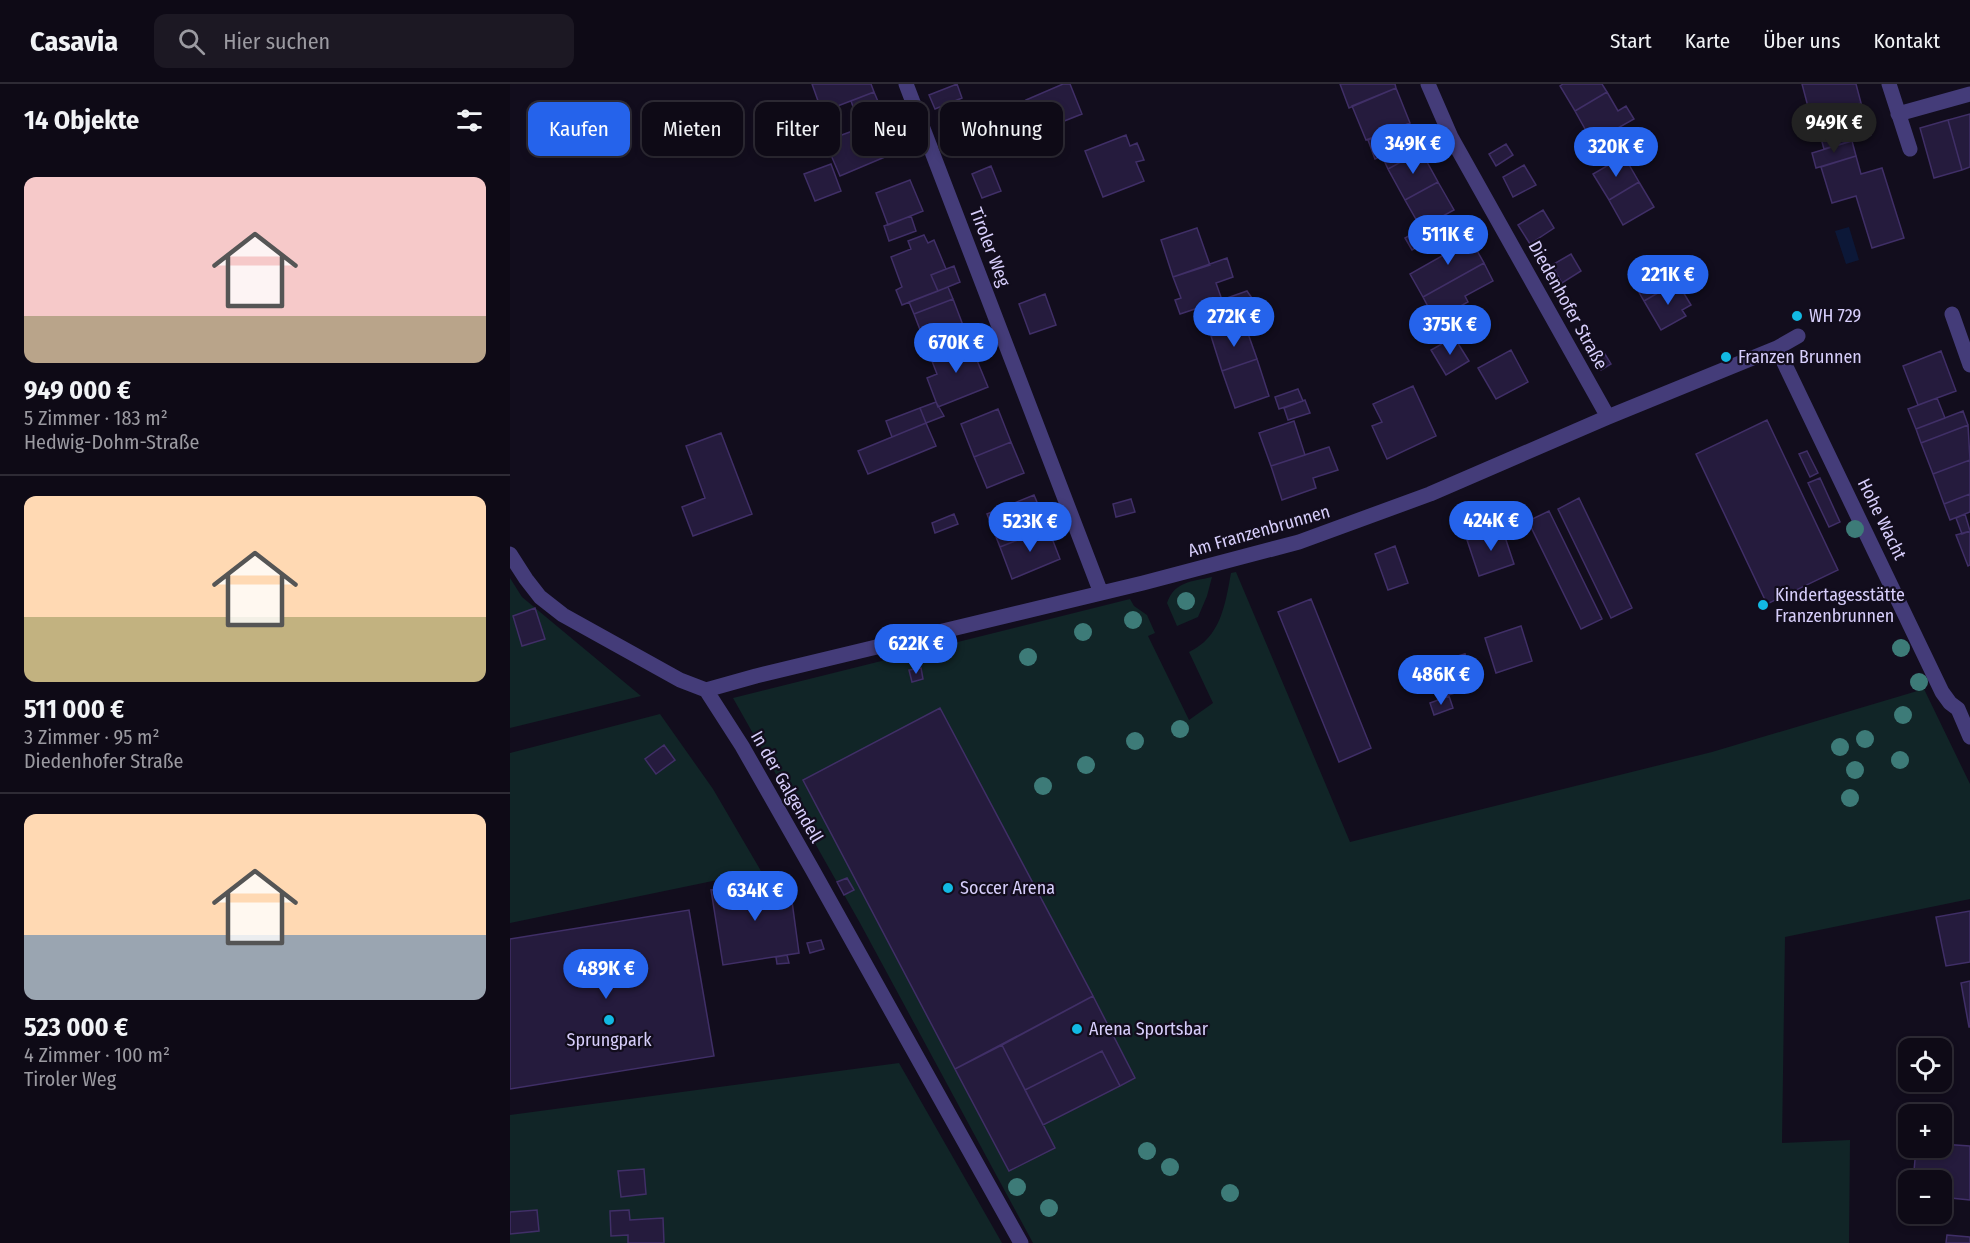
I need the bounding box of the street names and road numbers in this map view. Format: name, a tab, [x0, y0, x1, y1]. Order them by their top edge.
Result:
street label: Tiroler Weg	[965, 204, 1015, 290]
street label: Diedenhofer Straße	[1524, 237, 1612, 373]
street label: Hohe Wacht	[1853, 475, 1911, 563]
street label: Am Franzenbrunnen	[1185, 500, 1333, 562]
street label: In der Galgendell	[746, 727, 828, 847]

